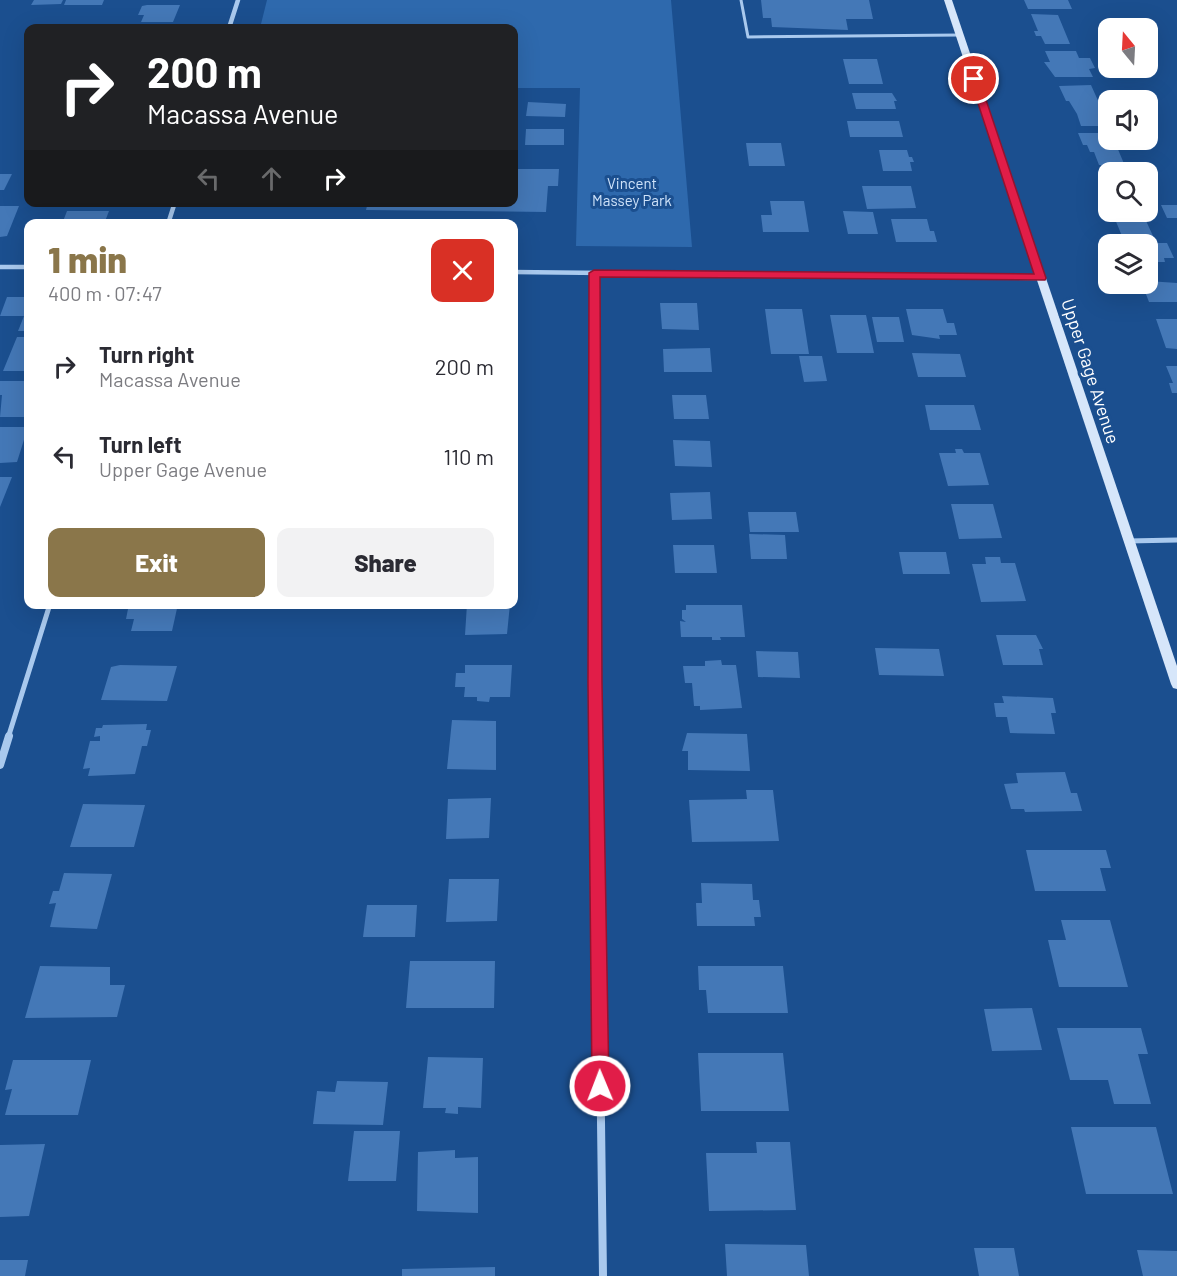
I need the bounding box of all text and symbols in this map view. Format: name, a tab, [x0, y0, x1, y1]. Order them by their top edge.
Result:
north arrow	[1098, 18, 1158, 78]
map controls	[1098, 18, 1158, 294]
text: 200 m	[147, 46, 262, 96]
icon: right	[48, 48, 126, 126]
pin	[948, 53, 999, 104]
icon: arrive	[957, 62, 990, 95]
button: sound	[1098, 90, 1158, 150]
text: Macassa Avenue	[147, 97, 339, 129]
icon: left	[192, 162, 225, 195]
icon: ahead	[255, 162, 288, 195]
icon: right	[318, 162, 351, 195]
button: search	[1098, 162, 1158, 222]
park label: Vincent Massey Park	[592, 174, 672, 209]
button: layers	[1098, 234, 1158, 294]
text: 1 min	[48, 237, 127, 280]
button: close	[431, 239, 494, 302]
text: 400 m · 07:47	[48, 281, 162, 305]
street label: Upper Gage Avenue	[1057, 296, 1125, 446]
text: Turn right	[99, 341, 194, 367]
icon: right	[48, 350, 81, 383]
text: 200 m	[435, 353, 494, 379]
text: Macassa Avenue	[99, 367, 241, 391]
text: Turn left	[99, 431, 182, 457]
icon: left	[48, 440, 81, 473]
text: 110 m	[444, 443, 494, 469]
text: Upper Gage Avenue	[99, 457, 267, 481]
button: Exit	[48, 528, 265, 597]
button: Share	[277, 528, 494, 597]
position arrow	[568, 1054, 632, 1118]

